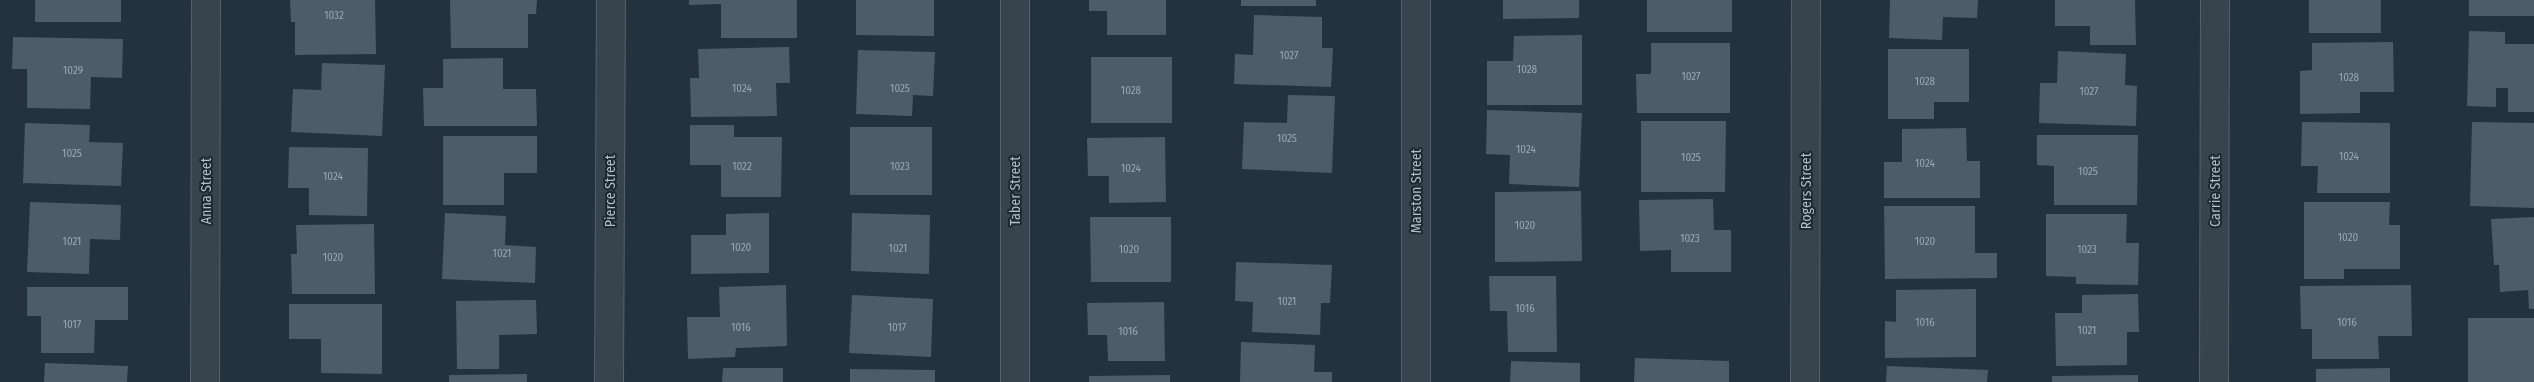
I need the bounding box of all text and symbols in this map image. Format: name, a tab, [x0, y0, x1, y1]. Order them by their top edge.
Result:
house number: 1032	[324, 9, 344, 22]
house number: 1027	[1279, 49, 1299, 62]
house number: 1028	[1517, 63, 1538, 76]
house number: 1029	[63, 64, 83, 77]
house number: 1027	[1681, 70, 1701, 83]
house number: 1028	[2339, 71, 2360, 84]
house number: 1028	[1915, 75, 1936, 88]
house number: 1024	[732, 82, 753, 95]
house number: 1025	[890, 82, 910, 95]
house number: 1028	[1121, 84, 1142, 97]
house number: 1027	[2079, 85, 2099, 98]
house number: 1025	[1277, 132, 1297, 145]
house number: 1024	[1516, 143, 1537, 156]
house number: 1025	[62, 147, 82, 160]
street label: Marston Street	[1408, 148, 1425, 233]
house number: 1024	[2339, 150, 2360, 163]
house number: 1025	[1681, 151, 1701, 164]
street label: Rogers Street	[1798, 152, 1815, 229]
street label: Pierce Street	[602, 154, 619, 227]
street label: Carrie Street	[2207, 155, 2224, 227]
street label: Taber Street	[1007, 156, 1024, 226]
street label: Anna Street	[198, 157, 215, 224]
house number: 1024	[1915, 157, 1936, 170]
house number: 1022	[732, 160, 752, 173]
house number: 1023	[890, 160, 910, 173]
house number: 1024	[1121, 162, 1142, 175]
house number: 1025	[2078, 165, 2098, 178]
house number: 1024	[323, 170, 344, 183]
house number: 1020	[1515, 219, 1536, 232]
house number: 1020	[2338, 231, 2359, 244]
house number: 1023	[1680, 232, 1700, 245]
house number: 1021	[63, 235, 81, 248]
house number: 1020	[1915, 235, 1936, 248]
house number: 1020	[731, 241, 752, 254]
house number: 1021	[889, 242, 907, 255]
house number: 1020	[1119, 243, 1140, 256]
house number: 1023	[2077, 243, 2097, 256]
house number: 1021	[493, 247, 511, 260]
house number: 1020	[323, 251, 344, 264]
house number: 1021	[1278, 295, 1296, 308]
house number: 1016	[1515, 302, 1535, 315]
house number: 1016	[1915, 316, 1935, 329]
house number: 1016	[2337, 316, 2357, 329]
house number: 1017	[63, 318, 82, 331]
house number: 1016	[731, 321, 751, 334]
house number: 1017	[888, 321, 907, 334]
house number: 1021	[2078, 324, 2096, 337]
house number: 1016	[1118, 325, 1138, 338]

